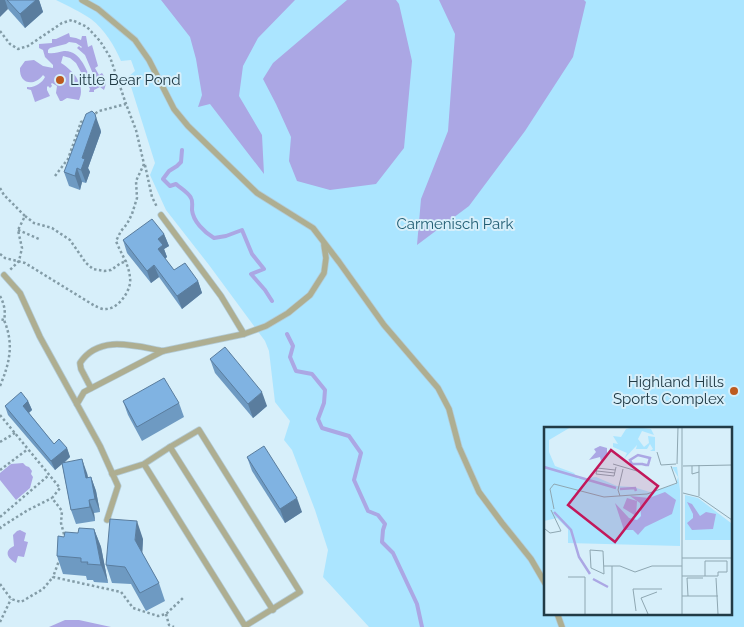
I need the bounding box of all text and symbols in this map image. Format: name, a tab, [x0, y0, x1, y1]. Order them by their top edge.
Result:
place label: Little Bear Pond	[70, 71, 181, 89]
marker: Little Bear Pond	[54, 74, 66, 86]
park label: Carmenisch Park	[396, 215, 514, 233]
place label: Highland Hills Sports Complex	[613, 373, 724, 408]
marker: Highland Hills Sports Complex	[728, 385, 740, 397]
inset map	[544, 427, 732, 614]

